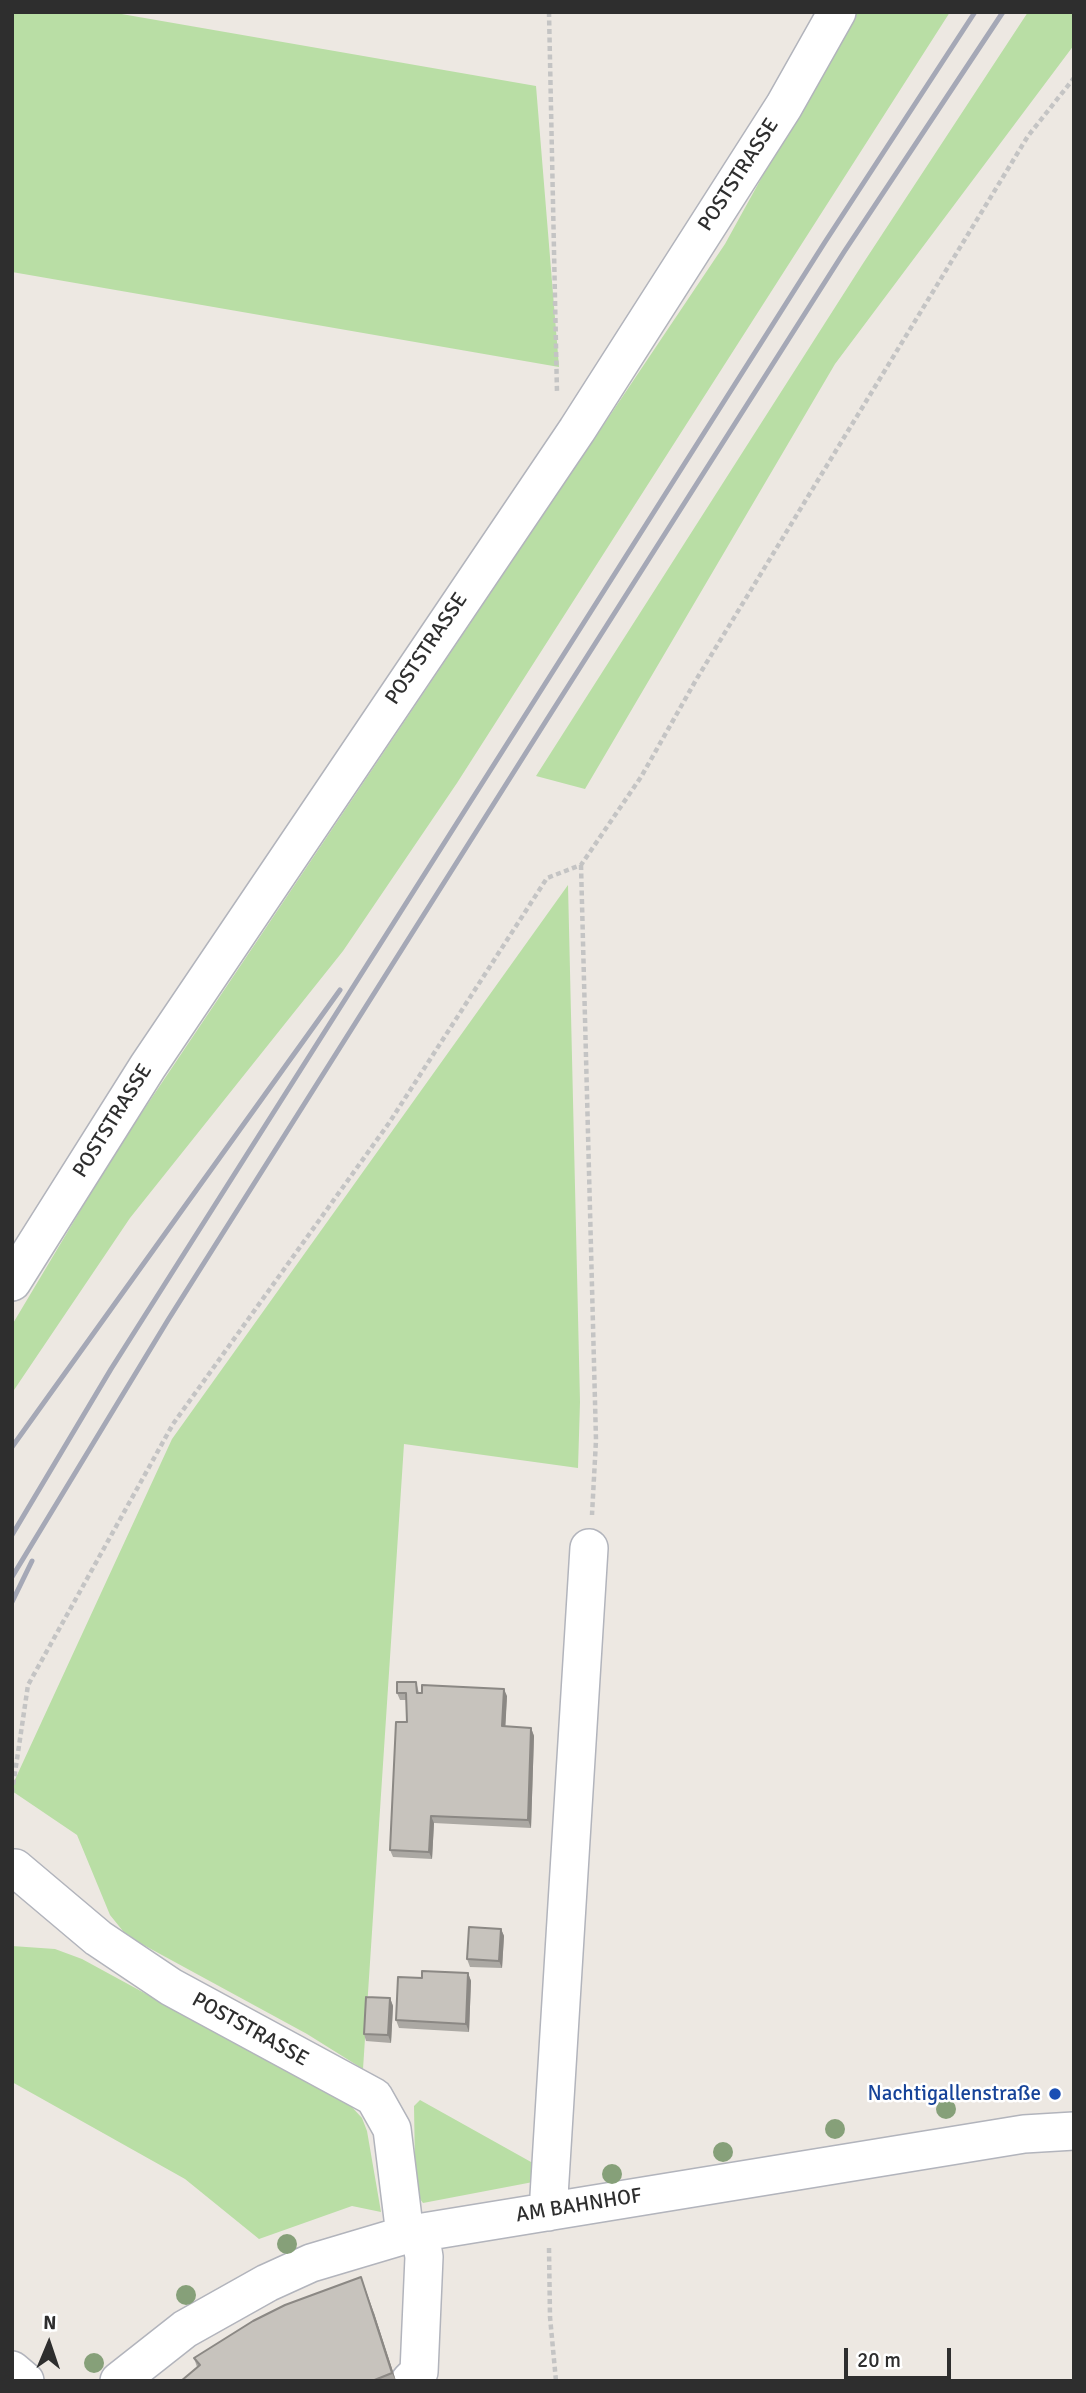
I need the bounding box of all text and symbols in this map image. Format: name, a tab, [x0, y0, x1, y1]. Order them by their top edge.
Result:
street label: POSTSTRASSE	[693, 114, 785, 236]
street label: POSTSTRASSE	[380, 588, 474, 710]
street label: POSTSTRASSE	[68, 1060, 158, 1182]
street label: POSTSTRASSE	[187, 1988, 313, 2072]
place label: Nachtigallenstraße	[868, 2081, 1041, 2107]
marker: Nachtigallenstraße	[1047, 2086, 1063, 2102]
street label: AM BAHNHOF	[514, 2184, 644, 2228]
north arrow	[14, 2309, 84, 2379]
text: N	[43, 2311, 57, 2335]
scale bar	[848, 2334, 955, 2378]
text: 20 m	[857, 2347, 901, 2373]

